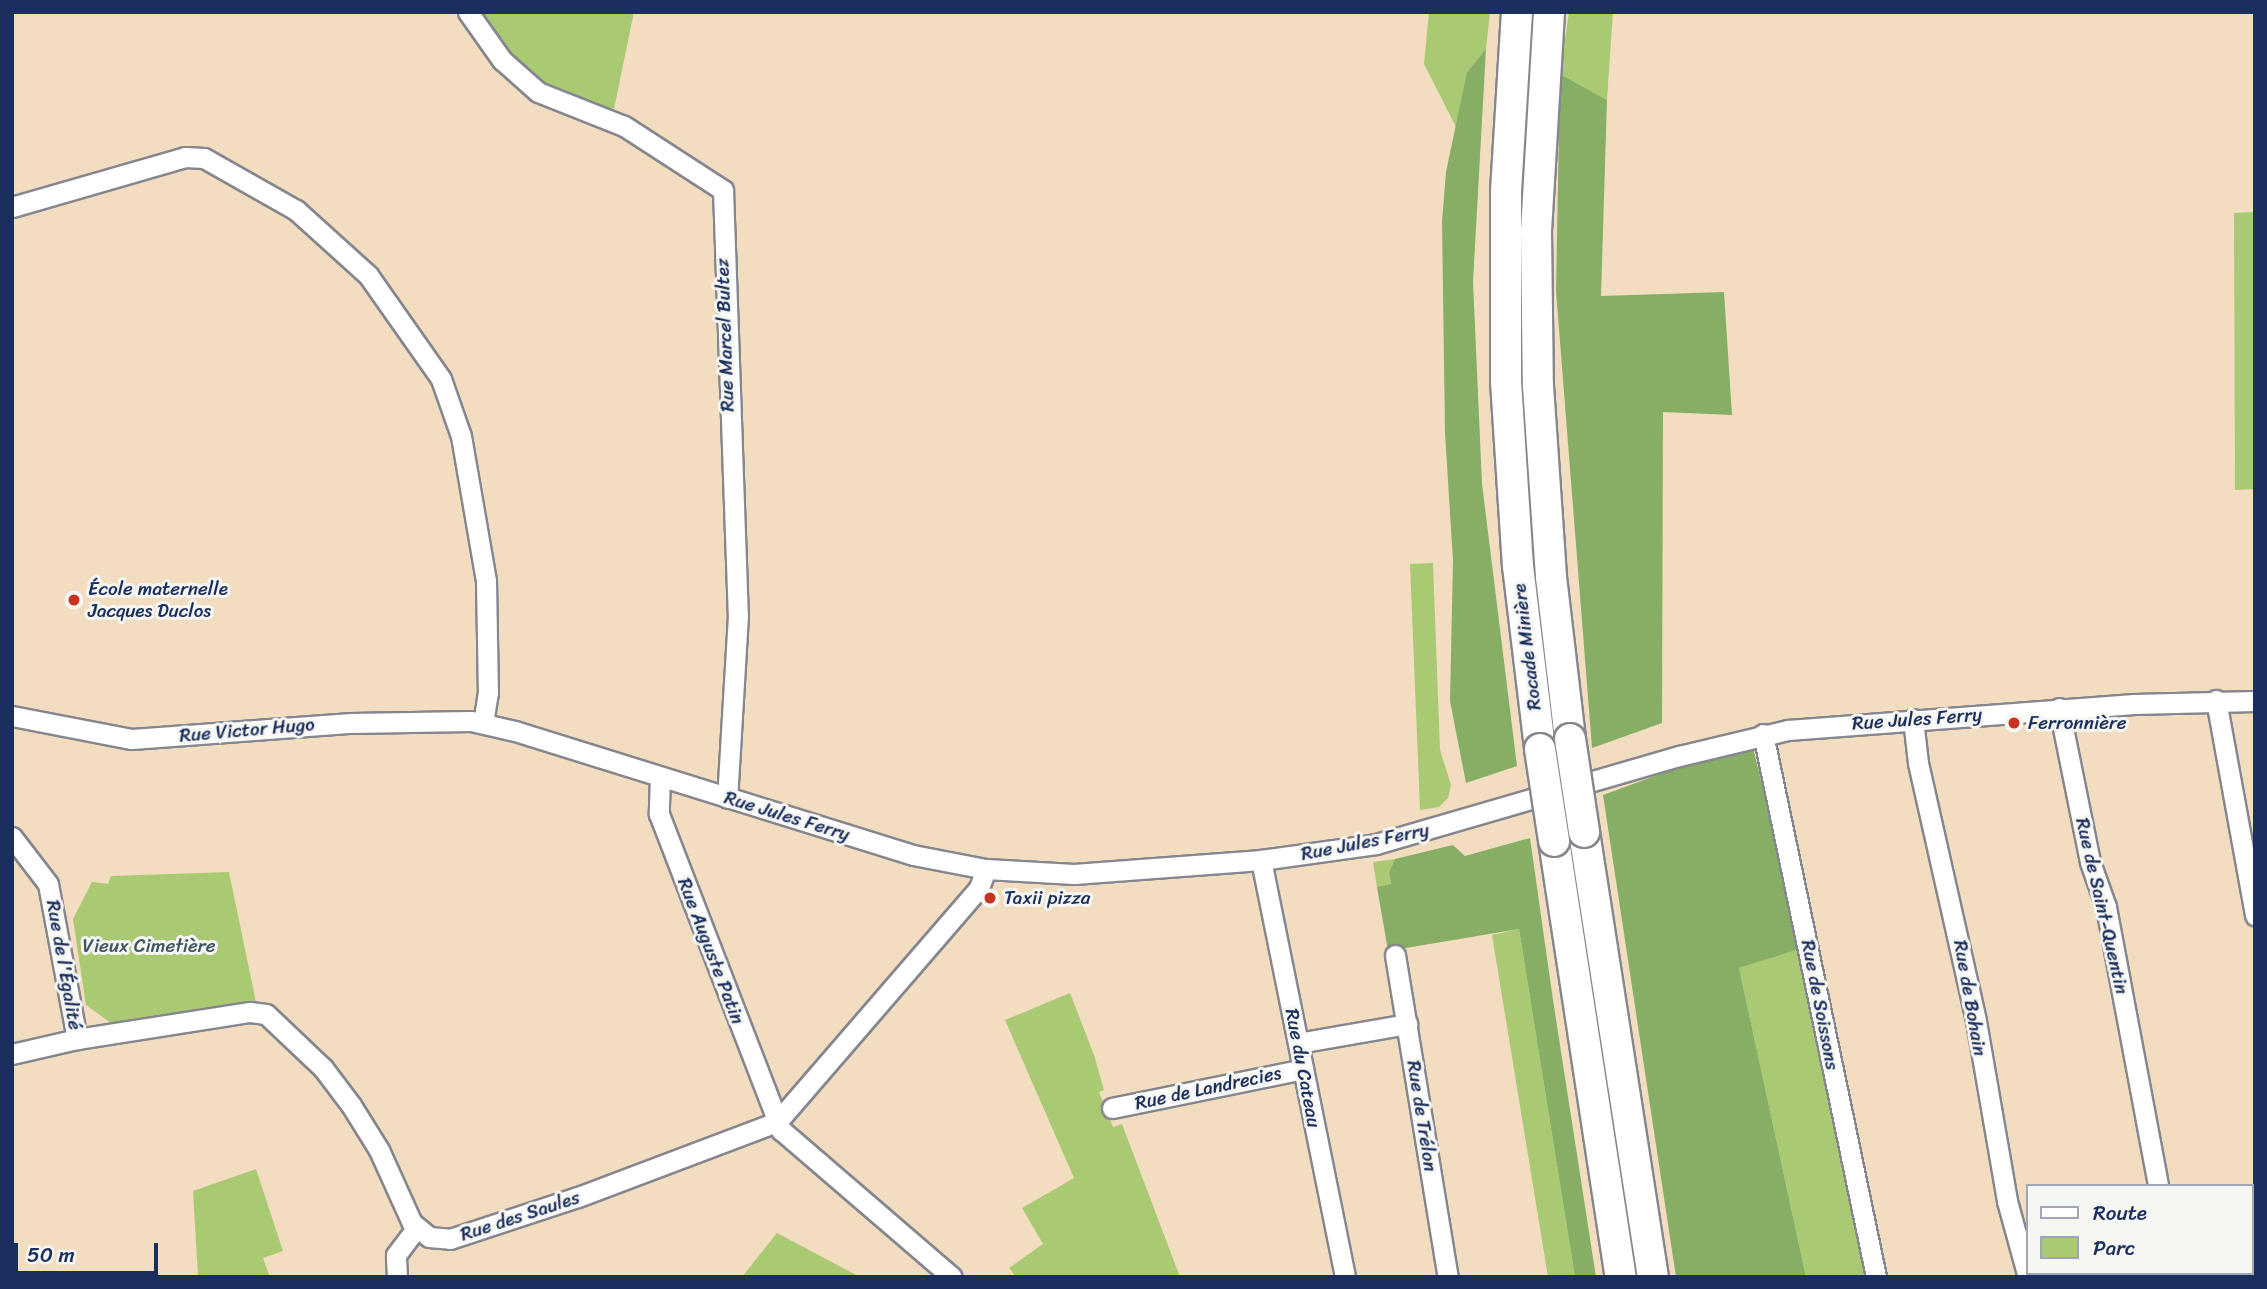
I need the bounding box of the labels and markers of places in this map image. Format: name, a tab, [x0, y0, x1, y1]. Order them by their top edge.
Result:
place label: École maternelle Jacques Duclos	[88, 578, 228, 622]
marker: École maternelle Jacques Duclos	[66, 592, 82, 608]
place label: Ferronnière	[2028, 712, 2126, 734]
marker: Ferronnière	[2006, 715, 2022, 731]
place label: Taxii pizza	[1004, 887, 1090, 909]
marker: Taxii pizza	[982, 890, 998, 906]

